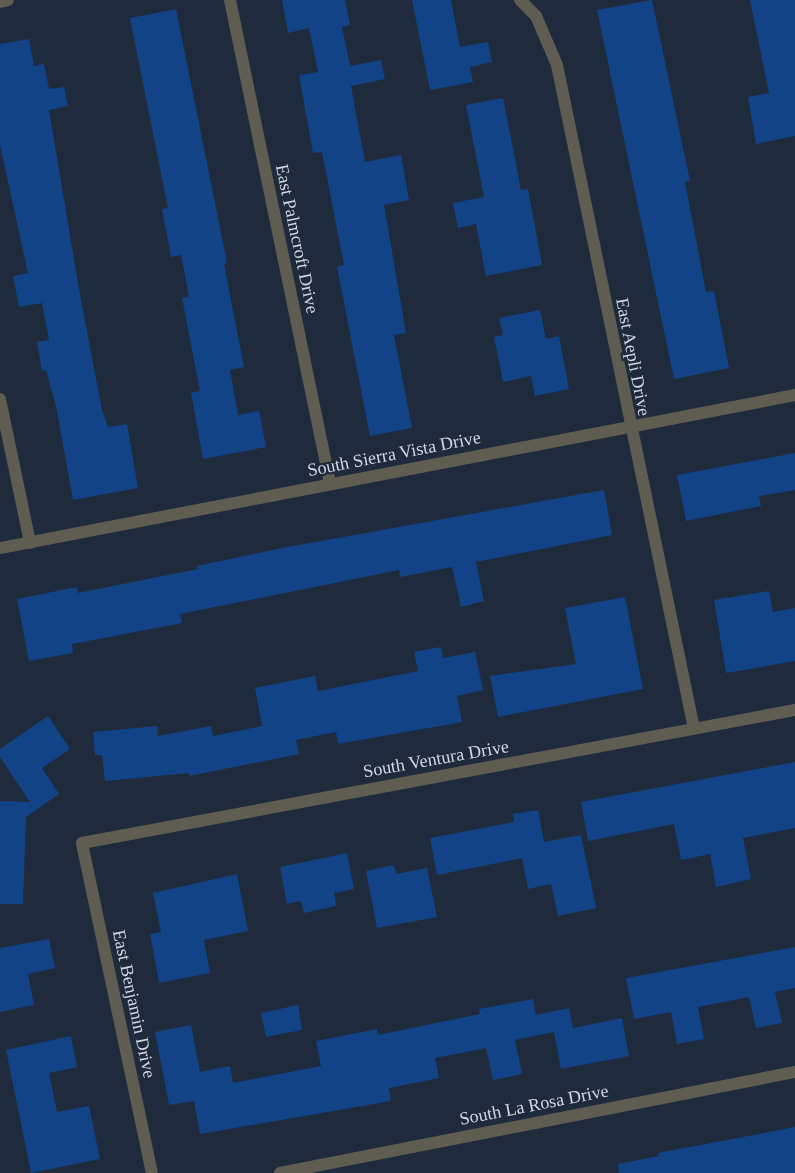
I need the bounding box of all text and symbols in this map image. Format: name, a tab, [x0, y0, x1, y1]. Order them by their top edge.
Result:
street label: East Palmcroft Drive	[271, 162, 323, 316]
street label: East Aepli Drive	[611, 296, 655, 418]
street label: South Sierra Vista Drive	[305, 427, 483, 481]
street label: South Ventura Drive	[361, 736, 511, 782]
street label: East Benjamin Drive	[108, 928, 160, 1080]
street label: South La Rosa Drive	[458, 1080, 610, 1130]

